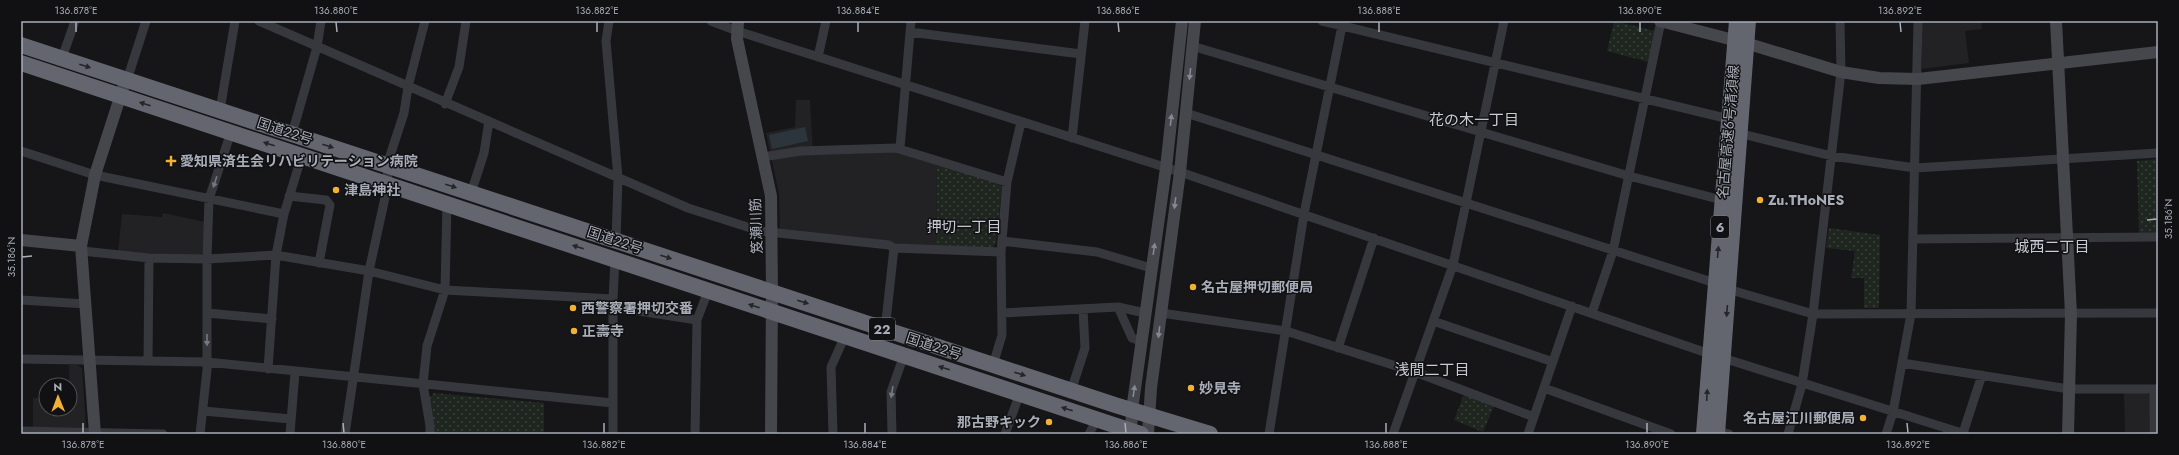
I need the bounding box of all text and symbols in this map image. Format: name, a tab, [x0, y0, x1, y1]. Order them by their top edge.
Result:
text: 136.878°E	[54, 3, 98, 18]
text: 136.880°E	[314, 3, 358, 18]
text: 136.882°E	[575, 3, 619, 18]
text: 136.884°E	[836, 3, 880, 18]
text: 136.886°E	[1096, 3, 1140, 18]
text: 136.888°E	[1357, 3, 1401, 18]
text: 136.890°E	[1618, 3, 1662, 18]
text: 136.892°E	[1878, 3, 1922, 18]
one-way arrow	[79, 63, 91, 69]
street label: 名古屋高速6号清須線	[1712, 64, 1744, 200]
one-way arrow	[1186, 68, 1193, 80]
one-way arrow	[139, 100, 151, 106]
district label: 花の木一丁目	[1429, 109, 1519, 131]
street label: 国道22号	[254, 113, 316, 149]
one-way arrow	[1168, 114, 1174, 126]
one-way arrow	[262, 141, 274, 147]
one-way arrow	[322, 143, 334, 149]
place label: 愛知県済生会リハビリテーション病院	[180, 151, 418, 171]
marker: 愛知県済生会リハビリテーション病院	[165, 155, 177, 167]
one-way arrow	[212, 177, 218, 189]
place label: 津島神社	[344, 180, 400, 200]
one-way arrow	[446, 183, 458, 189]
marker: 津島神社	[331, 185, 341, 195]
place label: Zu.THoNES	[1768, 190, 1844, 210]
marker: Zu.THoNES	[1755, 195, 1765, 205]
one-way arrow	[1172, 197, 1179, 209]
street label: 笈瀬川筋	[745, 198, 767, 254]
text: 35.186°N	[2161, 199, 2176, 239]
district label: 押切一丁目	[926, 216, 1002, 238]
road number: 6	[1711, 216, 1729, 238]
street label: 国道22号	[584, 222, 646, 258]
district label: 城西二丁目	[2014, 236, 2090, 258]
text: 35.186°N	[4, 237, 19, 277]
one-way arrow	[1151, 243, 1157, 255]
one-way arrow	[572, 244, 584, 250]
one-way arrow	[1715, 246, 1722, 258]
one-way arrow	[661, 254, 673, 260]
place label: 名古屋押切郵便局	[1201, 277, 1313, 297]
marker: 名古屋押切郵便局	[1188, 282, 1198, 292]
place label: 西警察署押切交番	[581, 298, 693, 318]
one-way arrow	[797, 300, 809, 306]
one-way arrow	[747, 302, 759, 308]
marker: 西警察署押切交番	[568, 303, 578, 313]
one-way arrow	[1723, 305, 1730, 317]
road number: 22	[869, 318, 895, 340]
place label: 正壽寺	[582, 321, 624, 341]
marker: 正壽寺	[569, 326, 579, 336]
one-way arrow	[1156, 326, 1162, 338]
street label: 国道22号	[903, 328, 965, 364]
one-way arrow	[204, 334, 210, 347]
district label: 浅間二丁目	[1394, 359, 1470, 381]
one-way arrow	[937, 365, 949, 371]
one-way arrow	[1014, 371, 1026, 377]
north arrow	[38, 377, 78, 417]
place label: 妙見寺	[1199, 378, 1241, 398]
text: N	[53, 379, 62, 395]
marker: 妙見寺	[1186, 383, 1196, 393]
one-way arrow	[1131, 385, 1137, 398]
one-way arrow	[889, 386, 895, 398]
one-way arrow	[1703, 389, 1710, 401]
one-way arrow	[1061, 406, 1073, 412]
place label: 名古屋江川郵便局	[1743, 408, 1855, 428]
place label: 那古野キック	[957, 412, 1041, 432]
marker: 名古屋江川郵便局	[1858, 413, 1868, 423]
marker: 那古野キック	[1044, 417, 1054, 427]
text: 136.878°E	[61, 437, 105, 452]
text: 136.880°E	[322, 437, 366, 452]
text: 136.882°E	[582, 437, 626, 452]
text: 136.884°E	[843, 437, 887, 452]
text: 136.886°E	[1104, 437, 1148, 452]
text: 136.888°E	[1364, 437, 1408, 452]
text: 136.890°E	[1625, 437, 1669, 452]
text: 136.892°E	[1886, 437, 1930, 452]

